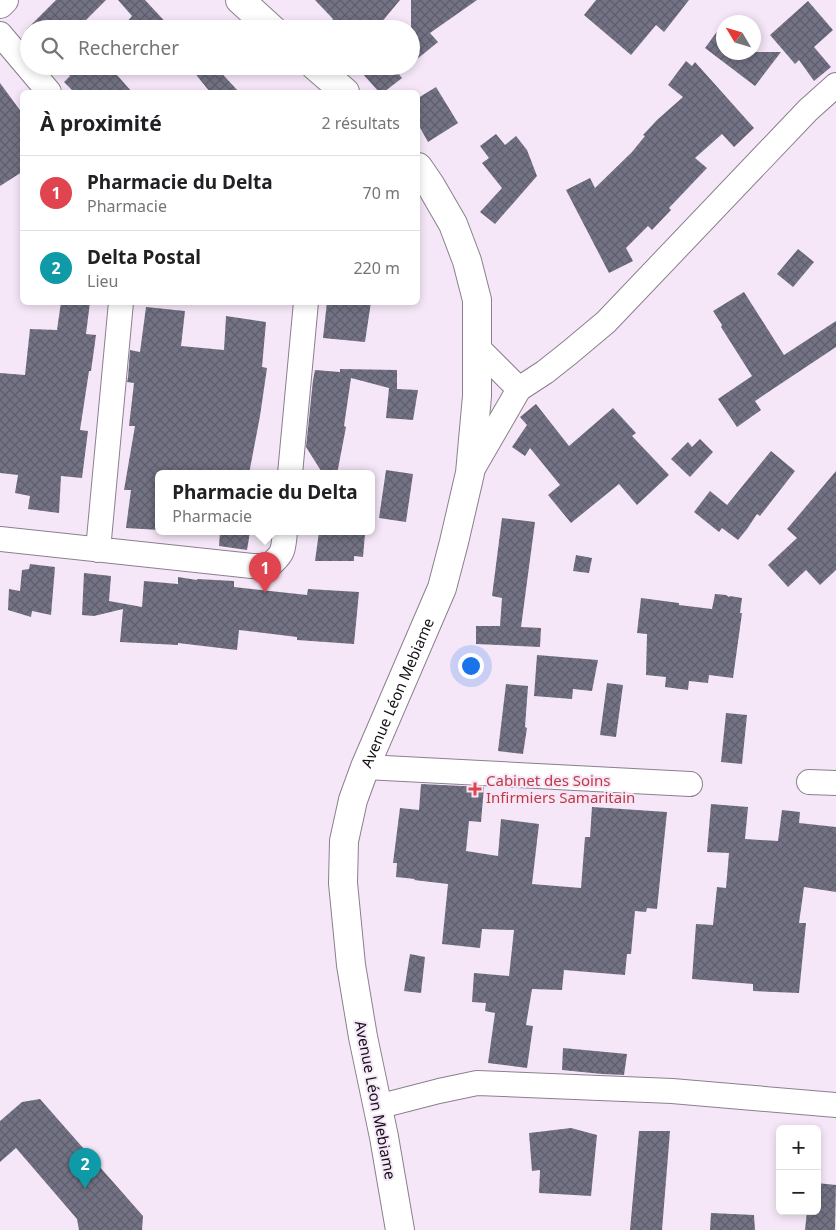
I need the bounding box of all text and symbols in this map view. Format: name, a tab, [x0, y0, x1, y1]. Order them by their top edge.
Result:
north arrow	[716, 15, 761, 60]
search box	[20, 20, 420, 75]
icon: search	[38, 34, 66, 62]
text: Rechercher	[78, 35, 179, 61]
text: À proximité	[40, 109, 162, 137]
text: 2 résultats	[322, 112, 400, 134]
text: Pharmacie du Delta	[87, 169, 273, 195]
text: 1	[51, 182, 61, 204]
text: 70 m	[363, 182, 400, 204]
text: Pharmacie	[87, 195, 167, 217]
text: Delta Postal	[87, 244, 201, 270]
text: 2	[51, 257, 61, 279]
text: 220 m	[353, 257, 400, 279]
text: Lieu	[87, 270, 118, 292]
popup	[155, 470, 375, 535]
text: Pharmacie du Delta	[172, 479, 358, 505]
text: Pharmacie	[172, 505, 252, 527]
pin: 1	[249, 552, 281, 593]
street label: Avenue Léon Mebiame	[356, 615, 438, 771]
your location	[458, 653, 484, 679]
place label: Cabinet des Soins Infirmiers Samaritain	[486, 770, 635, 807]
marker: Cabinet des Soins Infirmiers Samaritain	[468, 782, 482, 796]
street label: Avenue Léon Mebiame	[351, 1019, 401, 1181]
map controls	[776, 1125, 821, 1215]
button: +	[776, 1125, 821, 1170]
pin: 2	[69, 1148, 101, 1189]
button: −	[776, 1170, 821, 1215]

